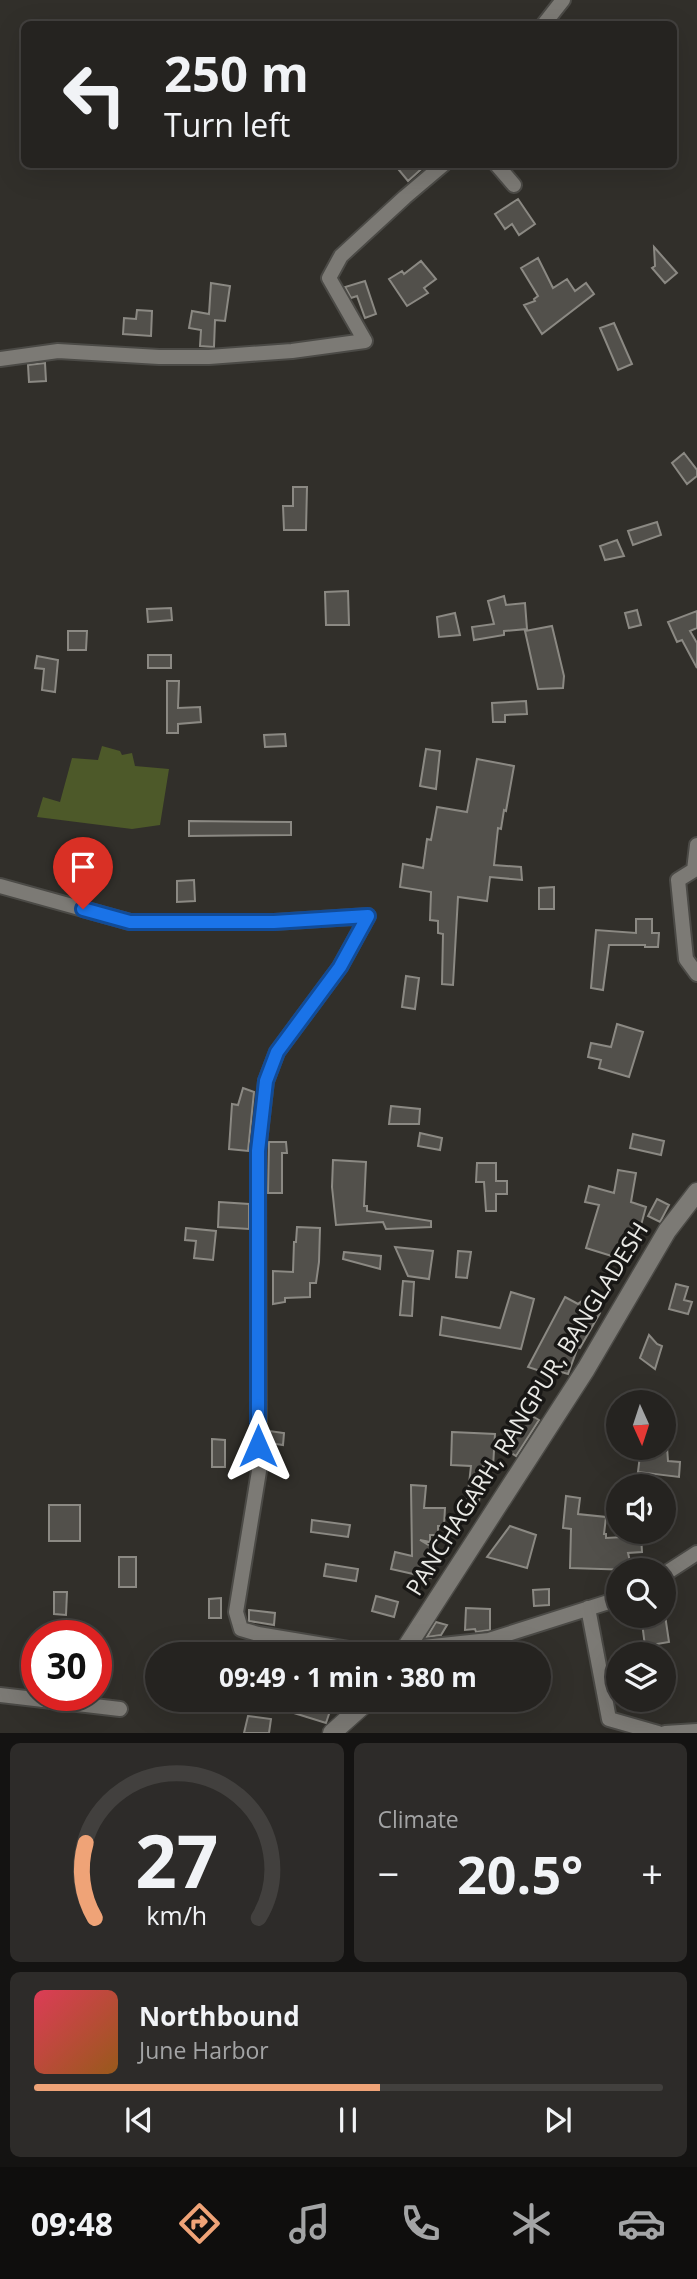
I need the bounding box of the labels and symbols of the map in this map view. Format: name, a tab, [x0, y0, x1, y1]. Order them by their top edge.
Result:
pin	[53, 837, 113, 909]
street label: PANCHAGARH, RANGPUR, BANGLADESH	[397, 1216, 655, 1601]
north arrow	[606, 1390, 676, 1460]
position arrow	[221, 1409, 295, 1483]
speed limit sign: 30	[21, 1620, 112, 1711]

